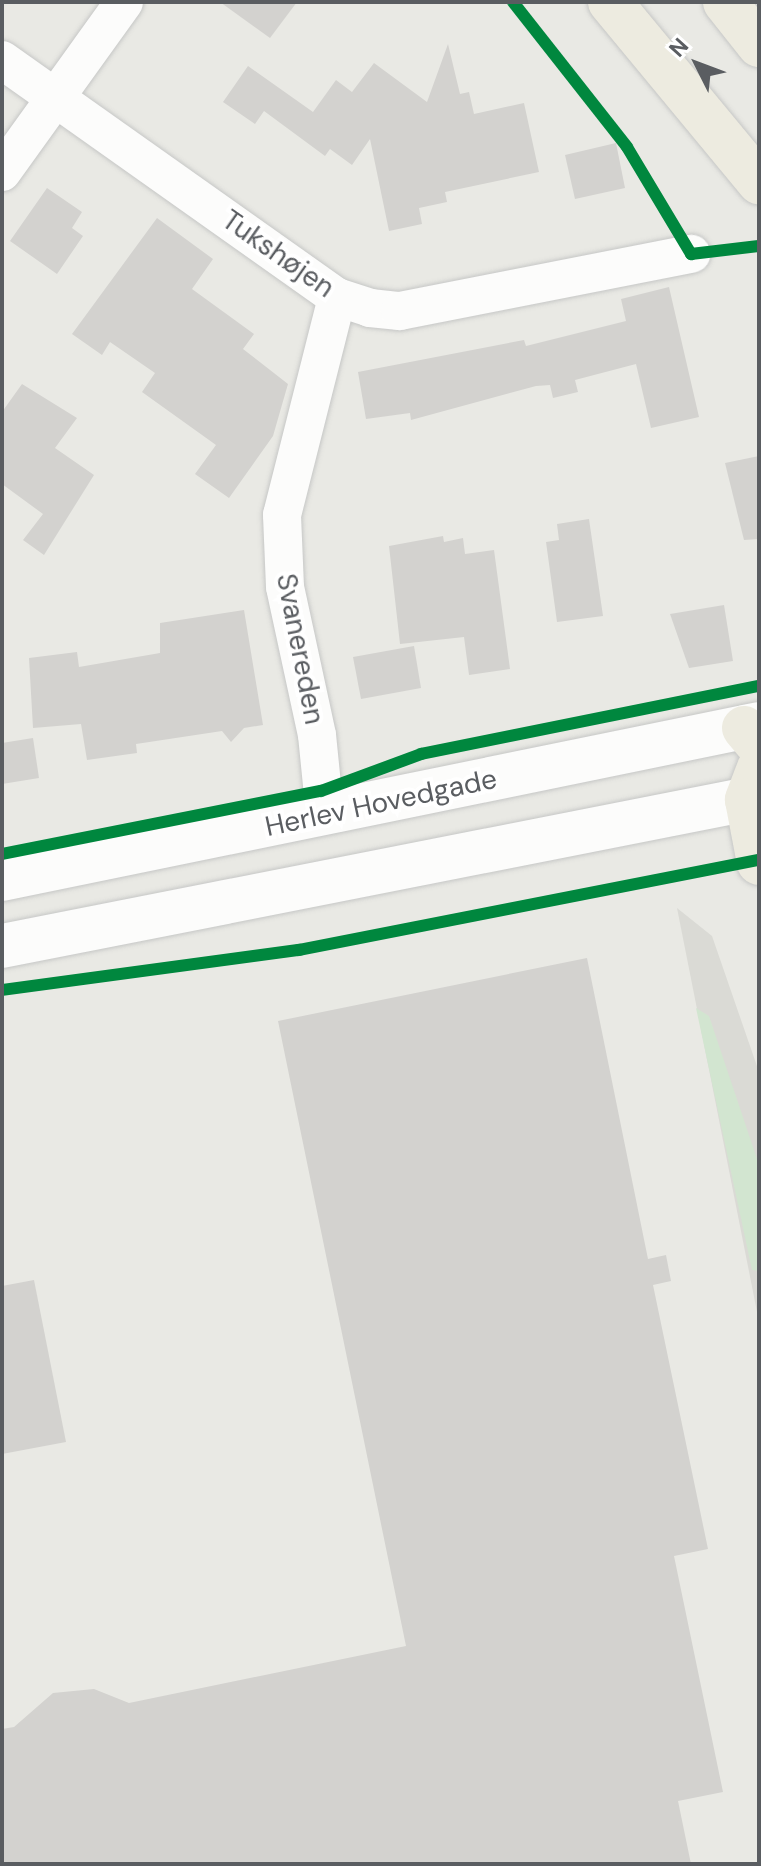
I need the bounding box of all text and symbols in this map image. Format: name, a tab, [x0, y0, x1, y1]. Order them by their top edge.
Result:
north arrow	[657, 24, 737, 104]
text: N	[663, 32, 695, 63]
street label: Tukshøjen	[215, 203, 341, 305]
street label: Svanereden	[269, 571, 331, 727]
street label: Herlev Hovedgade	[262, 762, 500, 844]

